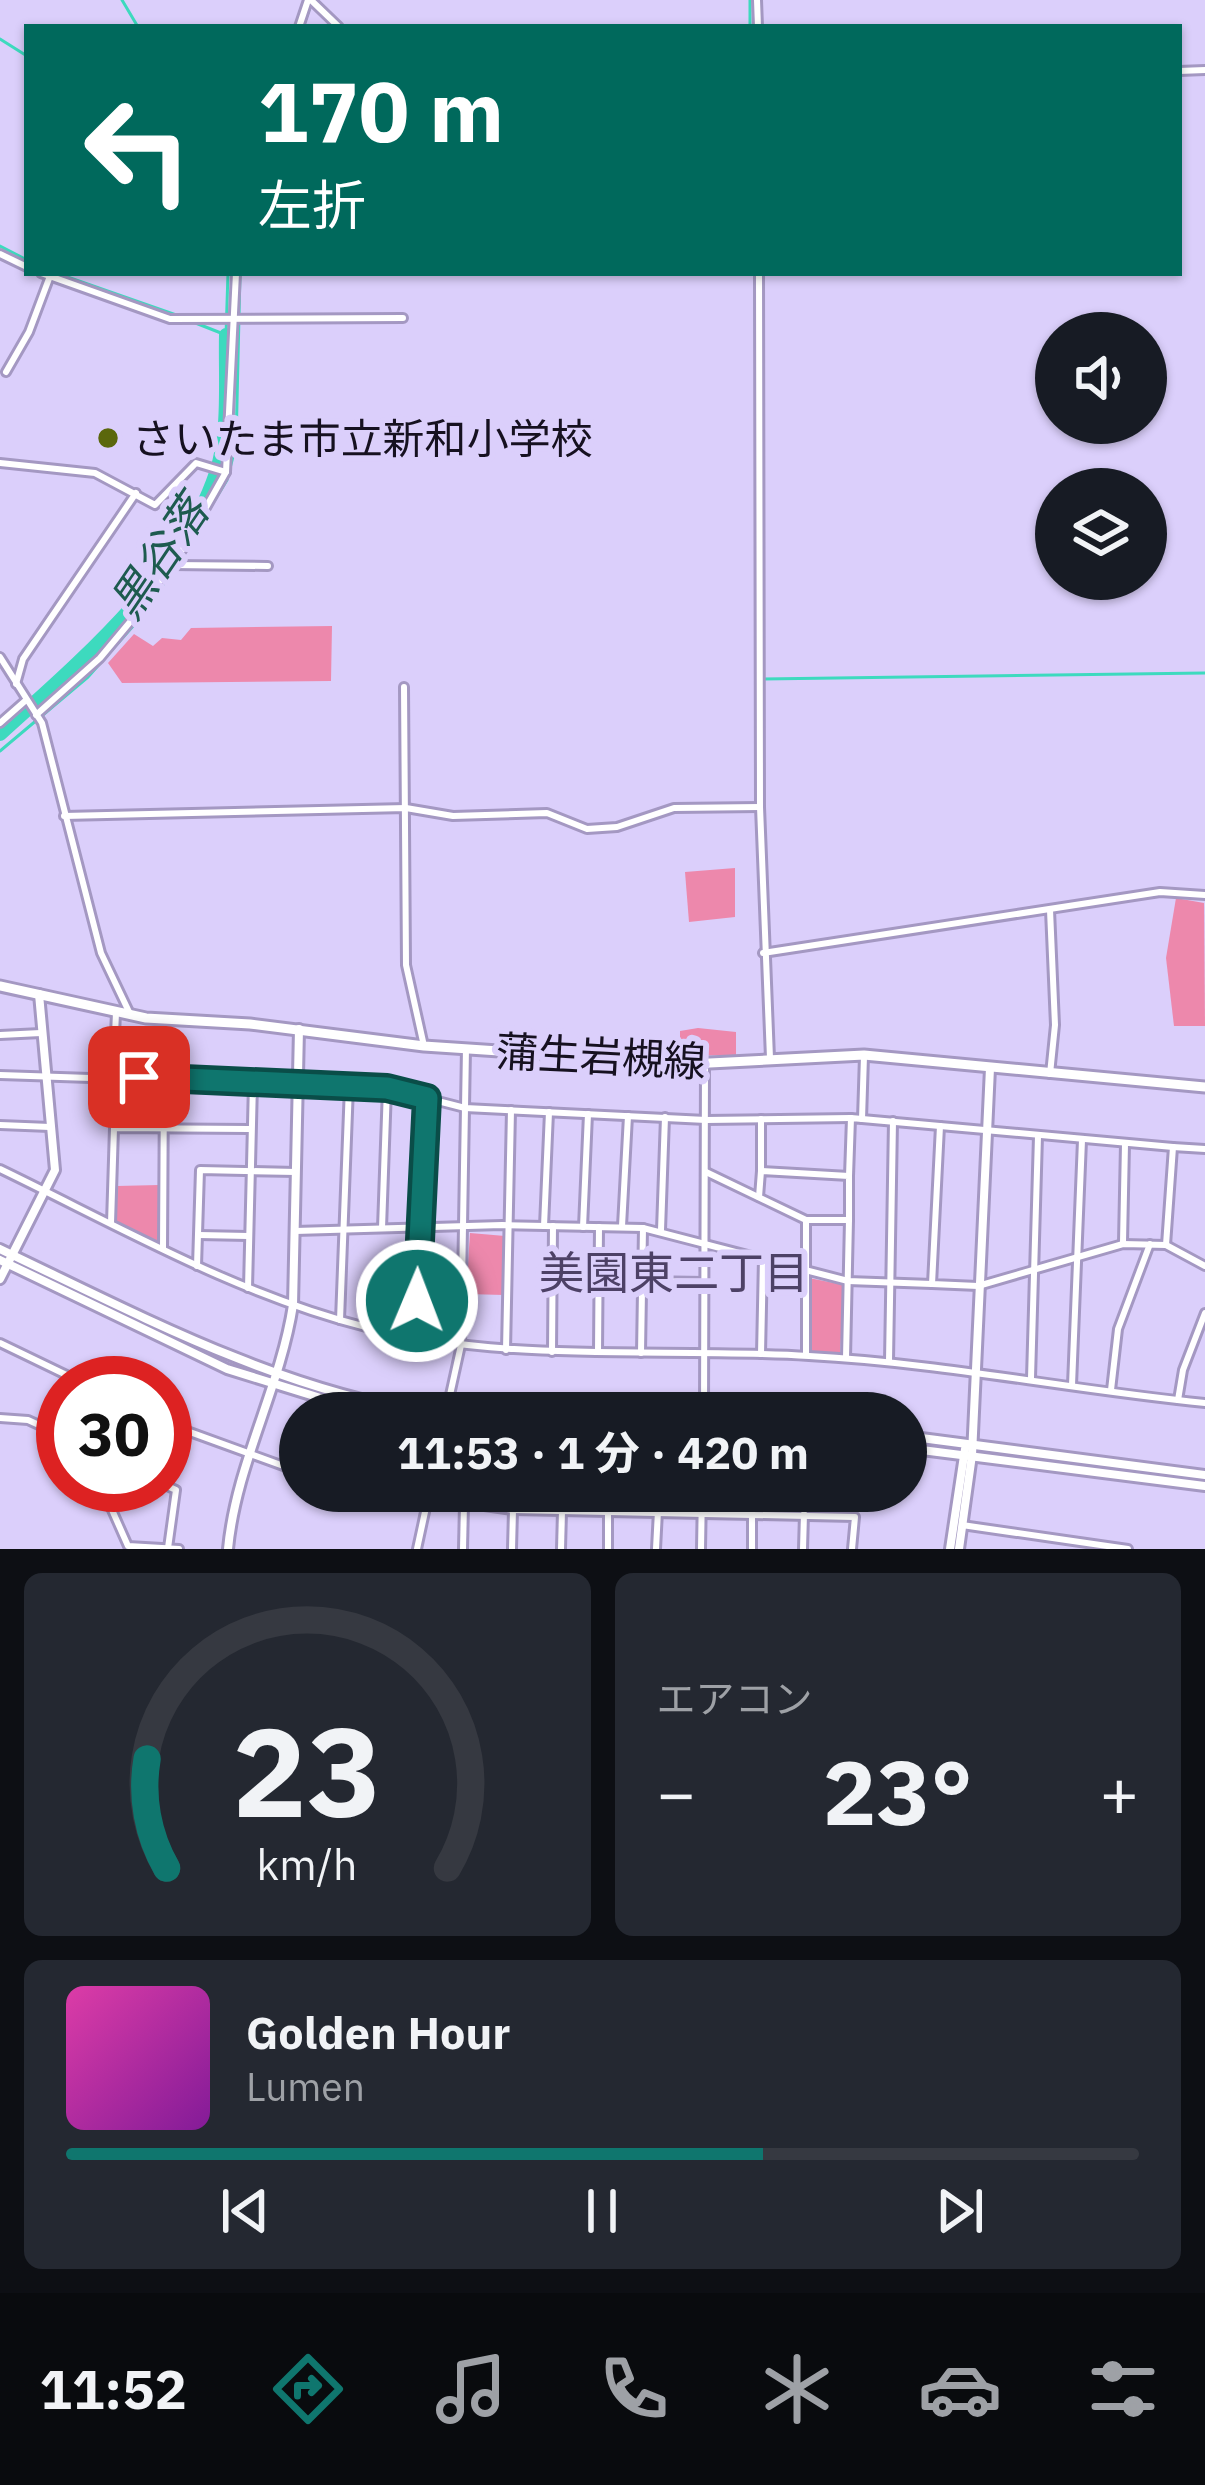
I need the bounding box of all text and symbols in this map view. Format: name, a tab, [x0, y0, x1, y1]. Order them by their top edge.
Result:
text: 170 m	[258, 56, 504, 165]
icon: left	[60, 72, 216, 228]
text: 左折	[258, 170, 366, 240]
map controls	[1035, 312, 1167, 600]
button: sound	[1035, 312, 1167, 444]
place label: さいたま市立新和小学校	[132, 411, 593, 466]
marker: さいたま市立新和小学校	[95, 425, 121, 451]
button: layers	[1035, 468, 1167, 600]
water label: 黒谷落	[96, 480, 223, 629]
street label: 蒲生岩槻線	[495, 1023, 707, 1089]
pin	[88, 1026, 190, 1128]
icon: arrive	[106, 1044, 172, 1110]
position arrow	[354, 1238, 480, 1364]
district label: 美園東二丁目	[539, 1243, 809, 1301]
speed limit sign: 30	[36, 1356, 192, 1512]
text: 11:53 · 1 分 · 420 m	[397, 1423, 809, 1481]
text: エアコン	[657, 1673, 813, 1724]
text: 23	[232, 1689, 382, 1851]
text: 23°	[823, 1733, 973, 1850]
text: −	[657, 1749, 696, 1835]
text: +	[1099, 1749, 1139, 1835]
text: km/h	[257, 1835, 358, 1891]
text: Golden Hour	[246, 2003, 510, 2061]
text: Lumen	[246, 2061, 365, 2112]
icon: previous	[212, 2178, 278, 2244]
icon: pause	[569, 2178, 635, 2244]
icon: next	[927, 2178, 993, 2244]
icon: directions	[266, 2347, 350, 2431]
icon: music	[429, 2347, 513, 2431]
icon: phone	[592, 2347, 676, 2431]
icon: climate	[755, 2347, 839, 2431]
icon: car	[918, 2347, 1002, 2431]
icon: filters	[1081, 2347, 1165, 2431]
text: 11:52	[40, 2354, 187, 2424]

